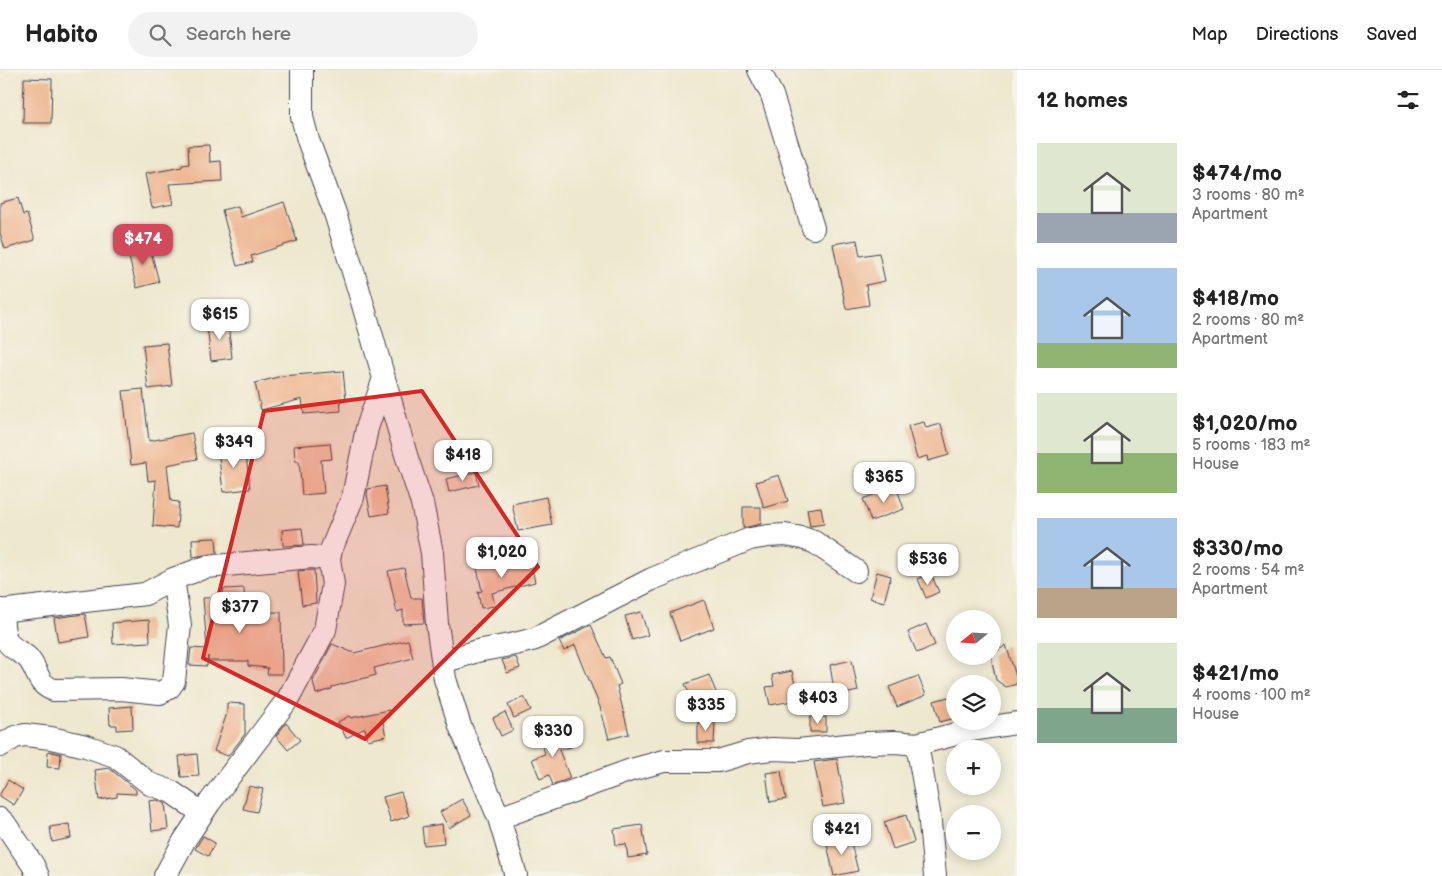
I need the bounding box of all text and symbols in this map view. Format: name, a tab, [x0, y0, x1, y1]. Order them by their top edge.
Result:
search box	[128, 12, 478, 57]
text: Habito	[25, 20, 98, 49]
icon: search	[146, 21, 174, 49]
text: Search here	[186, 23, 291, 46]
text: Map	[1192, 24, 1228, 45]
text: Directions	[1256, 24, 1338, 45]
text: Saved	[1366, 24, 1417, 45]
icon: filters	[1394, 86, 1422, 114]
text: 12 homes	[1037, 88, 1128, 113]
text: $474/mo	[1192, 161, 1282, 186]
icon: home	[1077, 163, 1137, 223]
text: 3 rooms · 80 m²	[1192, 186, 1305, 205]
text: Apartment	[1192, 205, 1268, 224]
pin: $474	[113, 224, 173, 266]
text: $474	[124, 230, 162, 249]
text: $418/mo	[1192, 286, 1279, 311]
icon: home	[1077, 288, 1137, 348]
pin: $615	[190, 298, 250, 341]
text: $615	[202, 305, 238, 324]
text: 2 rooms · 80 m²	[1192, 311, 1304, 330]
text: Apartment	[1192, 330, 1268, 349]
text: $1,020/mo	[1192, 411, 1297, 436]
icon: home	[1077, 413, 1137, 473]
pin: $349	[204, 426, 264, 469]
text: $349	[215, 433, 253, 452]
text: 5 rooms · 183 m²	[1192, 436, 1311, 455]
pin: $418	[433, 440, 493, 482]
text: $418	[445, 446, 481, 465]
text: House	[1192, 455, 1239, 474]
pin: $365	[854, 462, 914, 504]
text: $365	[865, 468, 903, 487]
pin: $1,020	[461, 536, 543, 579]
text: $330/mo	[1192, 536, 1283, 561]
icon: home	[1077, 538, 1137, 598]
text: $1,020	[477, 543, 527, 562]
pin: $536	[898, 544, 958, 586]
text: $536	[909, 550, 947, 569]
text: 2 rooms · 54 m²	[1192, 561, 1304, 580]
text: Apartment	[1192, 580, 1268, 599]
pin: $377	[210, 592, 270, 634]
text: $377	[221, 598, 259, 617]
north arrow	[946, 610, 1001, 665]
map controls	[946, 610, 1001, 860]
text: $421/mo	[1192, 661, 1279, 686]
icon: home	[1077, 663, 1137, 723]
button: layers	[946, 675, 1001, 730]
pin: $403	[788, 682, 848, 725]
text: 4 rooms · 100 m²	[1192, 686, 1311, 705]
text: $403	[798, 689, 838, 708]
pin: $335	[676, 690, 736, 732]
text: $335	[687, 696, 725, 715]
text: House	[1192, 705, 1239, 724]
pin: $330	[523, 716, 583, 758]
text: $330	[533, 722, 573, 741]
button: +	[946, 740, 1001, 795]
button: −	[946, 805, 1001, 860]
pin: $421	[812, 814, 872, 856]
text: $421	[824, 820, 860, 839]

